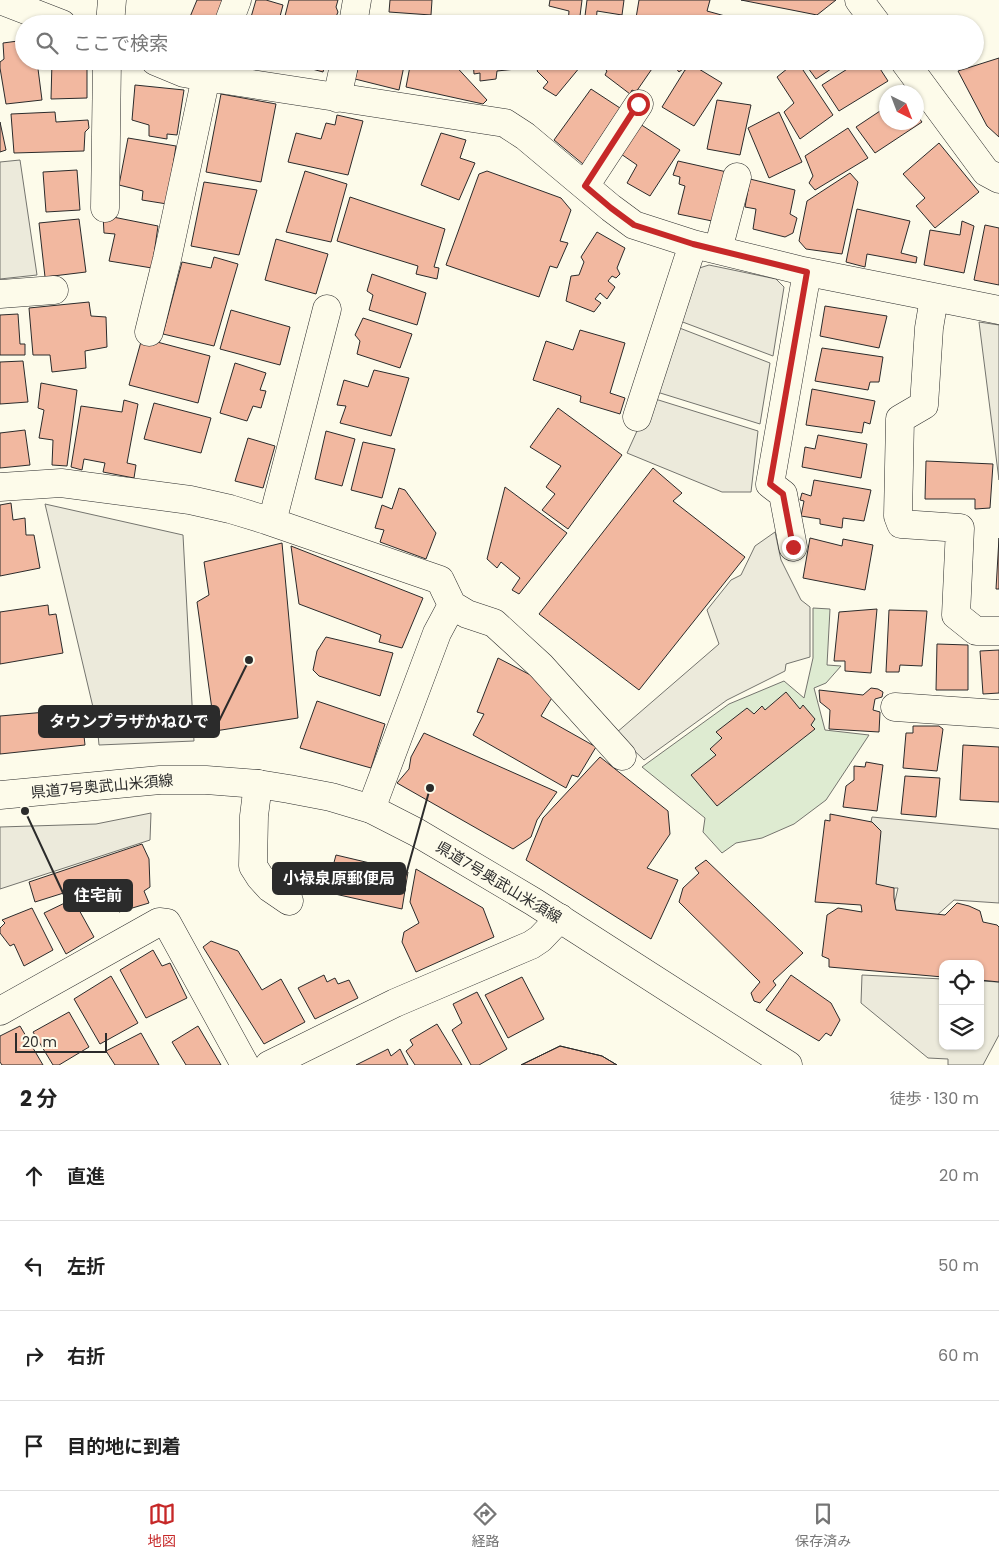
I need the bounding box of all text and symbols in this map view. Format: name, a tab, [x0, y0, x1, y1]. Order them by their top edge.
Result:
search box	[15, 15, 984, 70]
icon: search	[33, 29, 61, 57]
text: ここで検索	[73, 30, 168, 57]
north arrow	[879, 85, 924, 130]
route start	[627, 93, 650, 116]
route end	[782, 536, 805, 559]
callout: タウンプラザかねひで	[39, 706, 219, 737]
text: タウンプラザかねひで	[49, 710, 209, 733]
street label: 県道7号奥武山米須線	[30, 769, 174, 803]
street label: 県道7号奥武山米須線	[432, 836, 566, 928]
callout: 小禄泉原郵便局	[273, 863, 405, 894]
text: 小禄泉原郵便局	[283, 867, 395, 890]
callout: 住宅前	[64, 880, 132, 911]
text: 住宅前	[73, 884, 122, 907]
map controls	[939, 960, 984, 1050]
button: locate	[939, 960, 984, 1005]
button: layers	[939, 1005, 984, 1050]
scale bar	[15, 1030, 108, 1053]
text: 20 m	[22, 1032, 57, 1052]
text: 2 分	[20, 1084, 57, 1113]
text: 徒歩 · 130 m	[890, 1087, 979, 1110]
icon: ahead	[20, 1162, 48, 1190]
text: 直進	[67, 1163, 105, 1190]
text: 20 m	[939, 1164, 979, 1187]
icon: left	[20, 1252, 48, 1280]
text: 左折	[67, 1253, 105, 1280]
text: 50 m	[938, 1254, 979, 1277]
icon: right	[20, 1342, 48, 1370]
text: 右折	[67, 1343, 105, 1370]
text: 60 m	[938, 1344, 979, 1367]
icon: arrive	[20, 1432, 48, 1460]
text: 目的地に到着	[67, 1433, 181, 1460]
tab: 地図	[148, 1500, 176, 1552]
tab: 経路	[471, 1500, 499, 1552]
tab: 保存済み	[795, 1500, 851, 1552]

